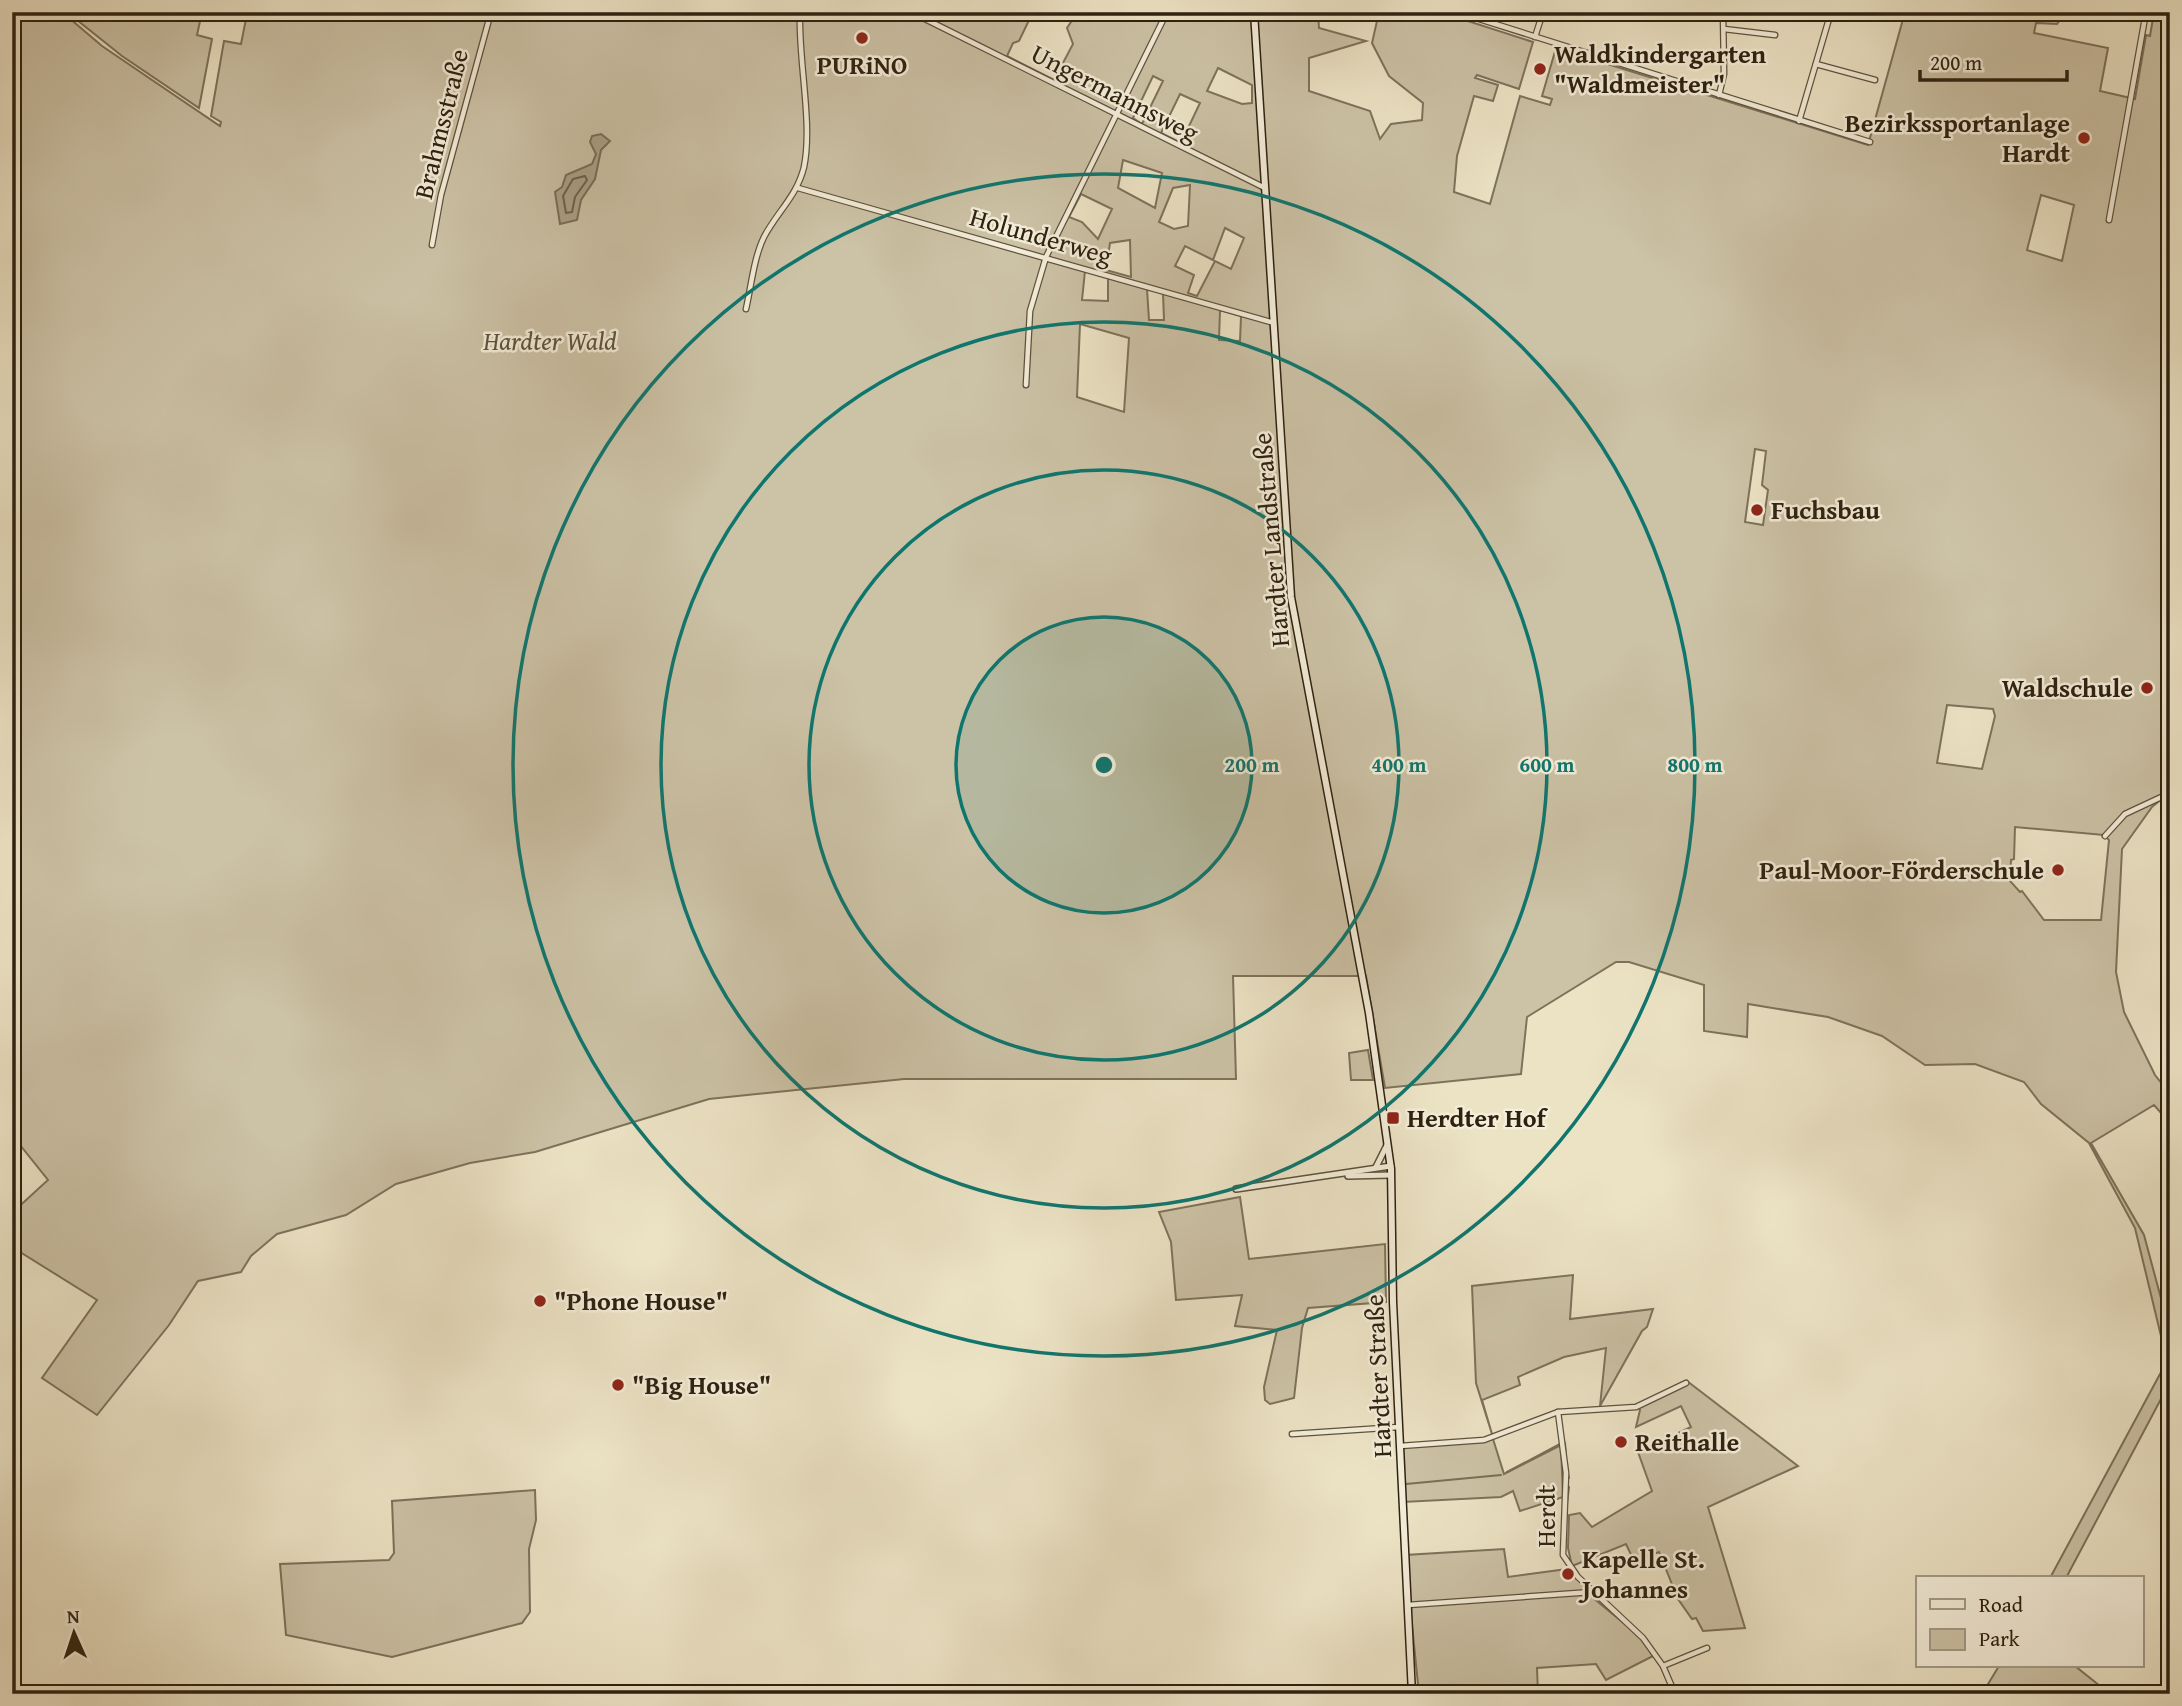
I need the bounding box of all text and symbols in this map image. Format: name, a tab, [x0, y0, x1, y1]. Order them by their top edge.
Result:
marker: PURiNO	[854, 30, 870, 46]
street label: Ungermannsweg	[1025, 33, 1206, 152]
place label: Waldkindergarten "Waldmeister"	[1554, 34, 1767, 103]
scale bar	[1920, 38, 2066, 82]
street label: Brahmsstraße	[403, 45, 478, 203]
place label: PURiNO	[817, 45, 907, 84]
text: 200 m	[1930, 47, 1982, 78]
marker: Waldkindergarten "Waldmeister"	[1532, 61, 1548, 77]
place label: Bezirkssportanlage Hardt	[1845, 103, 2070, 172]
marker: Bezirkssportanlage Hardt	[2076, 130, 2092, 146]
street label: Holunderweg	[965, 197, 1117, 274]
park label: Hardter Wald	[482, 321, 617, 360]
street label: Hardter Landstraße	[1242, 431, 1299, 649]
place label: Fuchsbau	[1771, 490, 1880, 529]
marker: Fuchsbau	[1749, 502, 1765, 518]
place label: Waldschule	[2002, 668, 2133, 707]
marker: Waldschule	[2139, 680, 2155, 696]
text: 200 m	[1224, 749, 1280, 780]
text: 400 m	[1371, 749, 1427, 780]
text: 600 m	[1519, 749, 1575, 780]
text: 800 m	[1667, 749, 1723, 780]
centre of rings	[1092, 753, 1116, 777]
place label: Paul-Moor-Förderschule	[1759, 850, 2044, 889]
marker: Paul-Moor-Förderschule	[2050, 862, 2066, 878]
place label: Herdter Hof	[1407, 1098, 1549, 1137]
marker: Herdter Hof	[1385, 1110, 1401, 1126]
place label: "Phone House"	[554, 1281, 728, 1320]
marker: "Phone House"	[532, 1293, 548, 1309]
street label: Hardter Straße	[1354, 1293, 1401, 1459]
place label: "Big House"	[632, 1365, 771, 1404]
marker: "Big House"	[610, 1377, 626, 1393]
place label: Reithalle	[1635, 1422, 1740, 1461]
marker: Reithalle	[1613, 1434, 1629, 1450]
street label: Herdt	[1526, 1485, 1565, 1547]
place label: Kapelle St. Johannes	[1578, 1539, 1705, 1608]
marker: Kapelle St. Johannes	[1560, 1566, 1576, 1582]
legend	[1916, 1576, 2144, 1668]
text: Road	[1979, 1589, 2024, 1620]
north arrow	[38, 1598, 108, 1668]
text: N	[66, 1602, 80, 1630]
text: Park	[1979, 1623, 2020, 1654]

